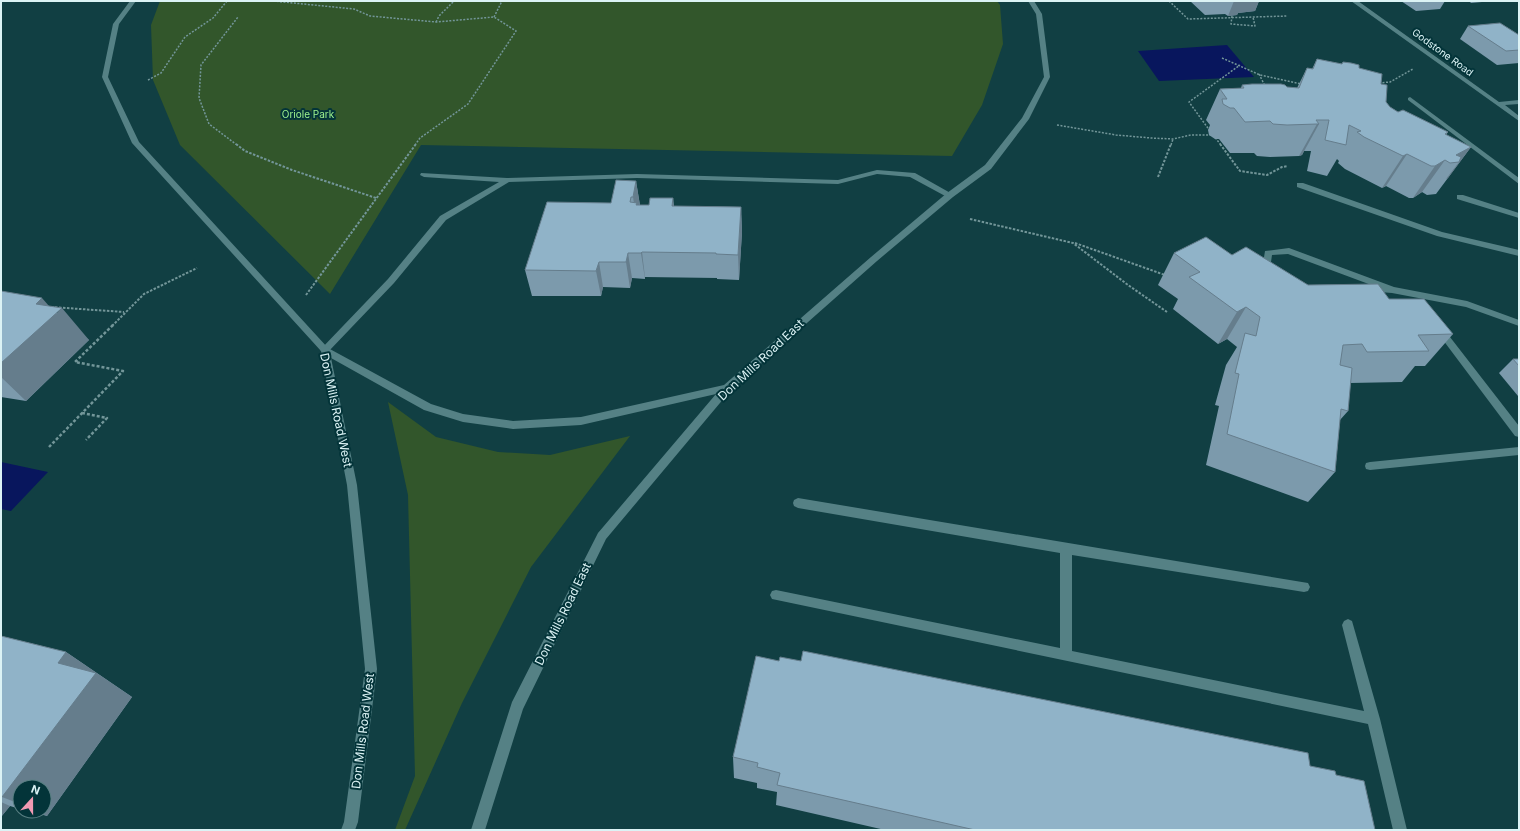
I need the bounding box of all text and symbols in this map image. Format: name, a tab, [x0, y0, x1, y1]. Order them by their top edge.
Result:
street label: Godstone Road	[1410, 26, 1476, 78]
park label: Oriole Park	[282, 108, 335, 120]
street label: Don Mills Road East	[715, 316, 807, 403]
street label: Don Mills Road West	[317, 351, 356, 468]
street label: Don Mills Road East	[531, 560, 594, 667]
street label: Don Mills Road West	[348, 672, 377, 790]
north arrow	[12, 779, 52, 819]
text: N	[29, 782, 42, 798]

